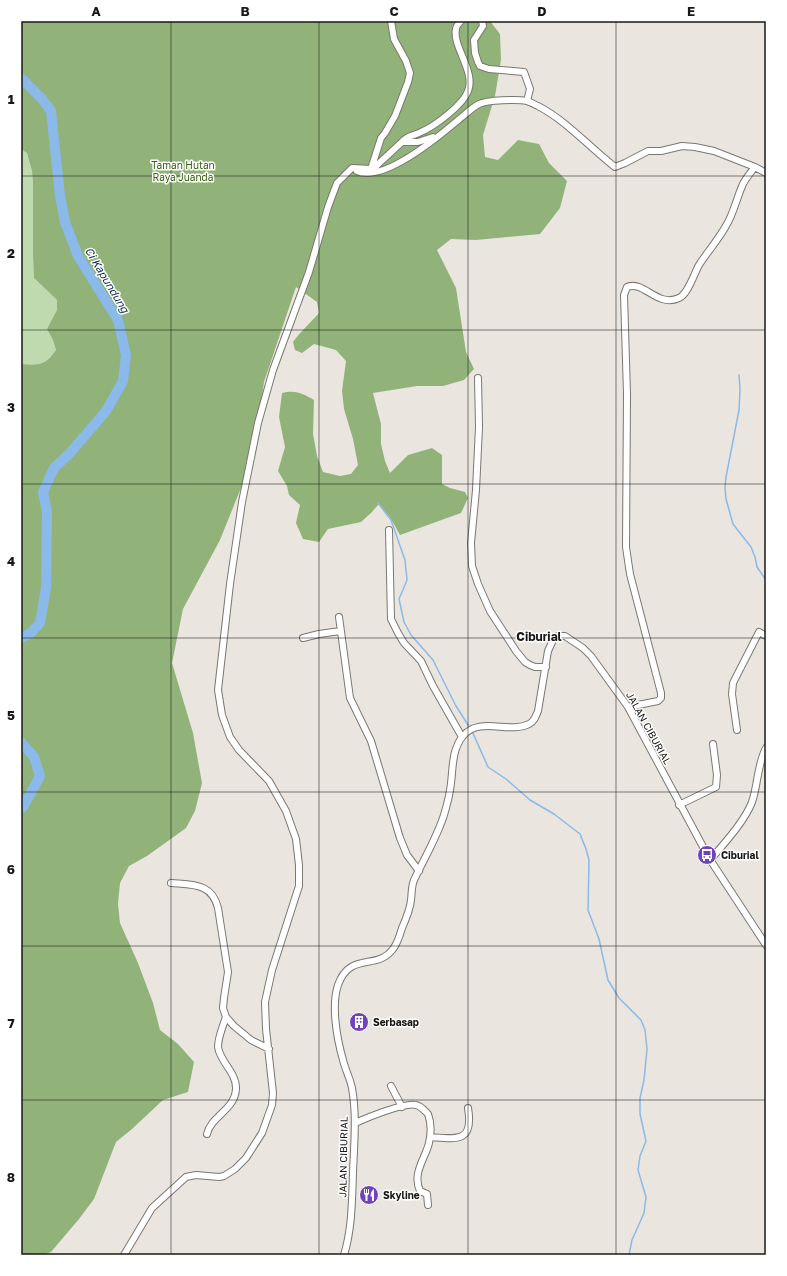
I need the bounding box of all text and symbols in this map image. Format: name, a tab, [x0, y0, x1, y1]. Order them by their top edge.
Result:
text: A	[91, 3, 101, 19]
text: B	[240, 3, 250, 19]
text: C	[389, 3, 399, 19]
text: D	[537, 3, 547, 19]
text: E	[687, 3, 695, 19]
text: 1	[8, 91, 15, 107]
park label: Taman Hutan Raya Juanda	[151, 159, 215, 183]
text: 2	[7, 245, 15, 261]
water label: Ci Kapundung	[82, 245, 133, 316]
text: 3	[7, 399, 15, 415]
text: 4	[7, 553, 15, 569]
district label: Ciburial	[516, 629, 562, 644]
street label: JALAN CIBURIAL	[624, 690, 674, 767]
text: 5	[7, 707, 15, 723]
bus stop icon: Ciburial	[696, 844, 718, 866]
place label: Ciburial	[721, 849, 759, 861]
text: 6	[7, 861, 15, 877]
building icon: Serbasap	[348, 1011, 370, 1033]
text: 7	[7, 1015, 15, 1031]
place label: Serbasap	[373, 1016, 419, 1028]
street label: JALAN CIBURIAL	[336, 1116, 350, 1198]
text: 8	[7, 1169, 15, 1185]
restaurant icon: Skyline	[358, 1184, 380, 1206]
place label: Skyline	[383, 1189, 420, 1201]

